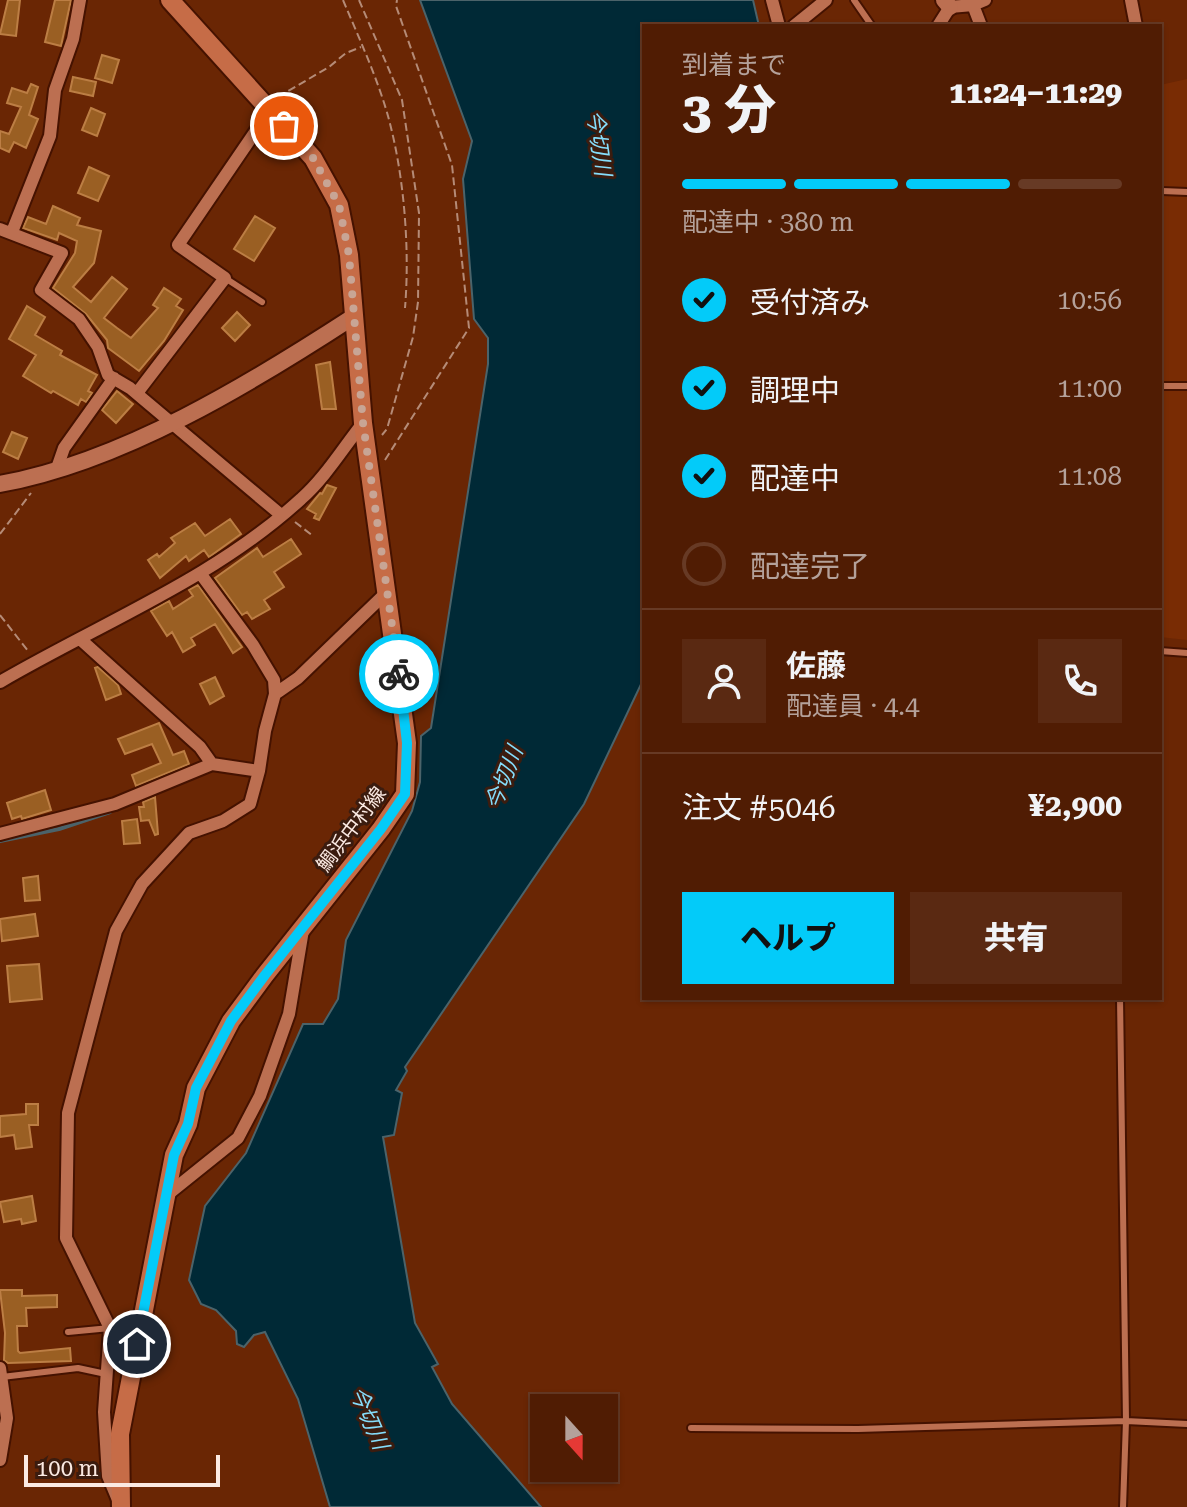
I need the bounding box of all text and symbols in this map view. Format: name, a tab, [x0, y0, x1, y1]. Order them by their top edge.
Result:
text: 到着まで	[682, 50, 786, 80]
text: 11:24–11:29	[949, 75, 1122, 110]
text: 3 分	[682, 80, 776, 141]
pin	[250, 92, 318, 160]
icon: bag	[262, 104, 306, 148]
water label: 今切川	[582, 109, 616, 179]
text: 配達中 · 380 m	[682, 207, 854, 237]
icon: check	[682, 278, 726, 322]
text: 受付済み	[750, 285, 870, 320]
text: 10:56	[1057, 285, 1122, 315]
icon: check	[682, 366, 726, 410]
text: 調理中	[750, 373, 840, 408]
text: 11:00	[1057, 373, 1122, 403]
icon: check	[682, 454, 726, 498]
text: 配達中	[750, 461, 840, 496]
text: 11:08	[1057, 461, 1122, 491]
text: 配達完了	[750, 549, 870, 584]
courier	[359, 634, 439, 714]
button: person	[682, 639, 766, 723]
button: phone	[1038, 639, 1122, 723]
text: 佐藤	[786, 648, 846, 683]
icon: bike	[377, 652, 421, 696]
text: 配達員 · 4.4	[786, 691, 920, 721]
water label: 今切川	[481, 741, 528, 813]
street label: 鯛浜中村線	[311, 782, 391, 876]
text: ¥2,900	[1028, 788, 1122, 823]
text: 注文 #5046	[682, 790, 836, 825]
button: ヘルプ	[682, 892, 894, 984]
button: 共有	[910, 892, 1122, 984]
pin	[103, 1310, 171, 1378]
icon: home	[115, 1322, 159, 1366]
water label: 今切川	[345, 1383, 394, 1455]
north arrow	[530, 1394, 618, 1482]
map controls	[530, 1394, 618, 1482]
scale bar	[24, 1451, 220, 1487]
text: 100 m	[36, 1456, 99, 1481]

